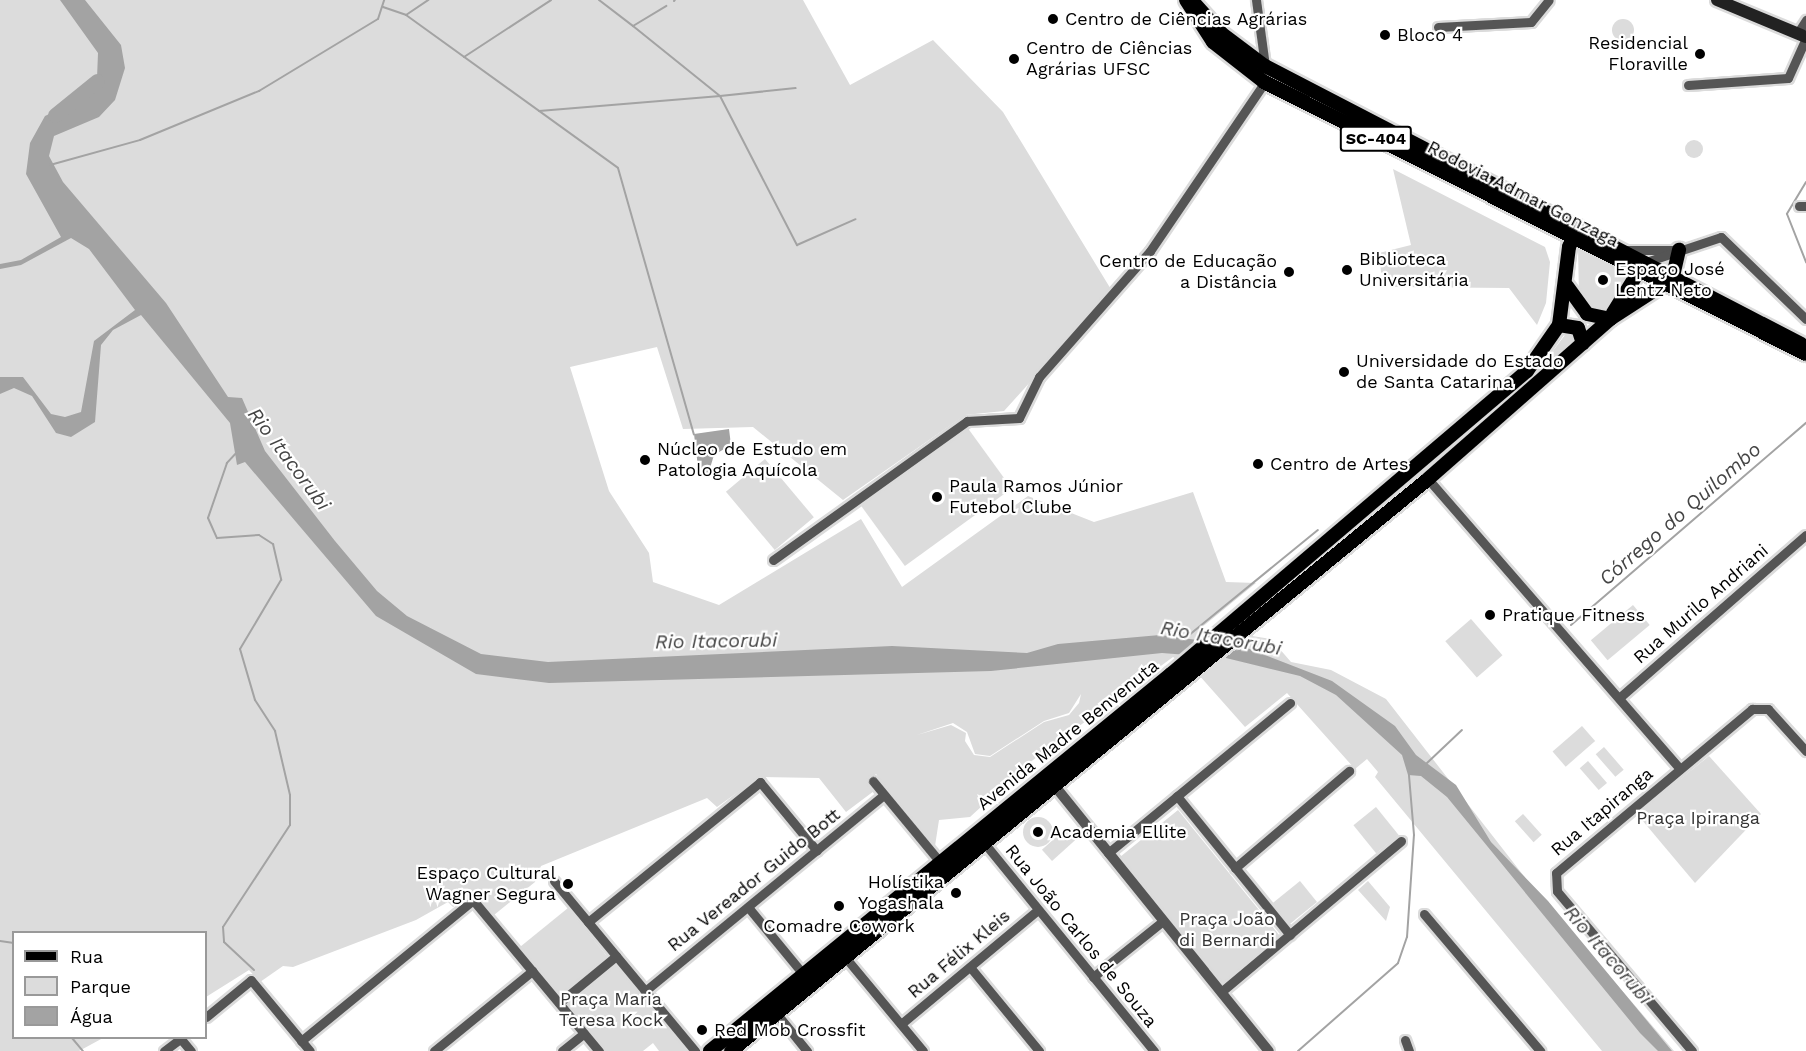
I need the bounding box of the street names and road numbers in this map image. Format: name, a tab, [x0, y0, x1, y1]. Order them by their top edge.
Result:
road number: SC-404	[1338, 126, 1414, 152]
street label: Rodovia Admar Gonzaga	[1423, 136, 1623, 252]
street label: Rua Murilo Andriani	[1629, 539, 1773, 669]
street label: Avenida Madre Benvenuta	[973, 655, 1163, 815]
street label: Rua Itapiranga	[1547, 763, 1657, 861]
street label: Rua Vereador Guido Bott	[663, 803, 845, 957]
street label: Rua João Carlos de Souza	[1000, 840, 1162, 1032]
street label: Rua Félix Kleis	[903, 905, 1015, 1003]

